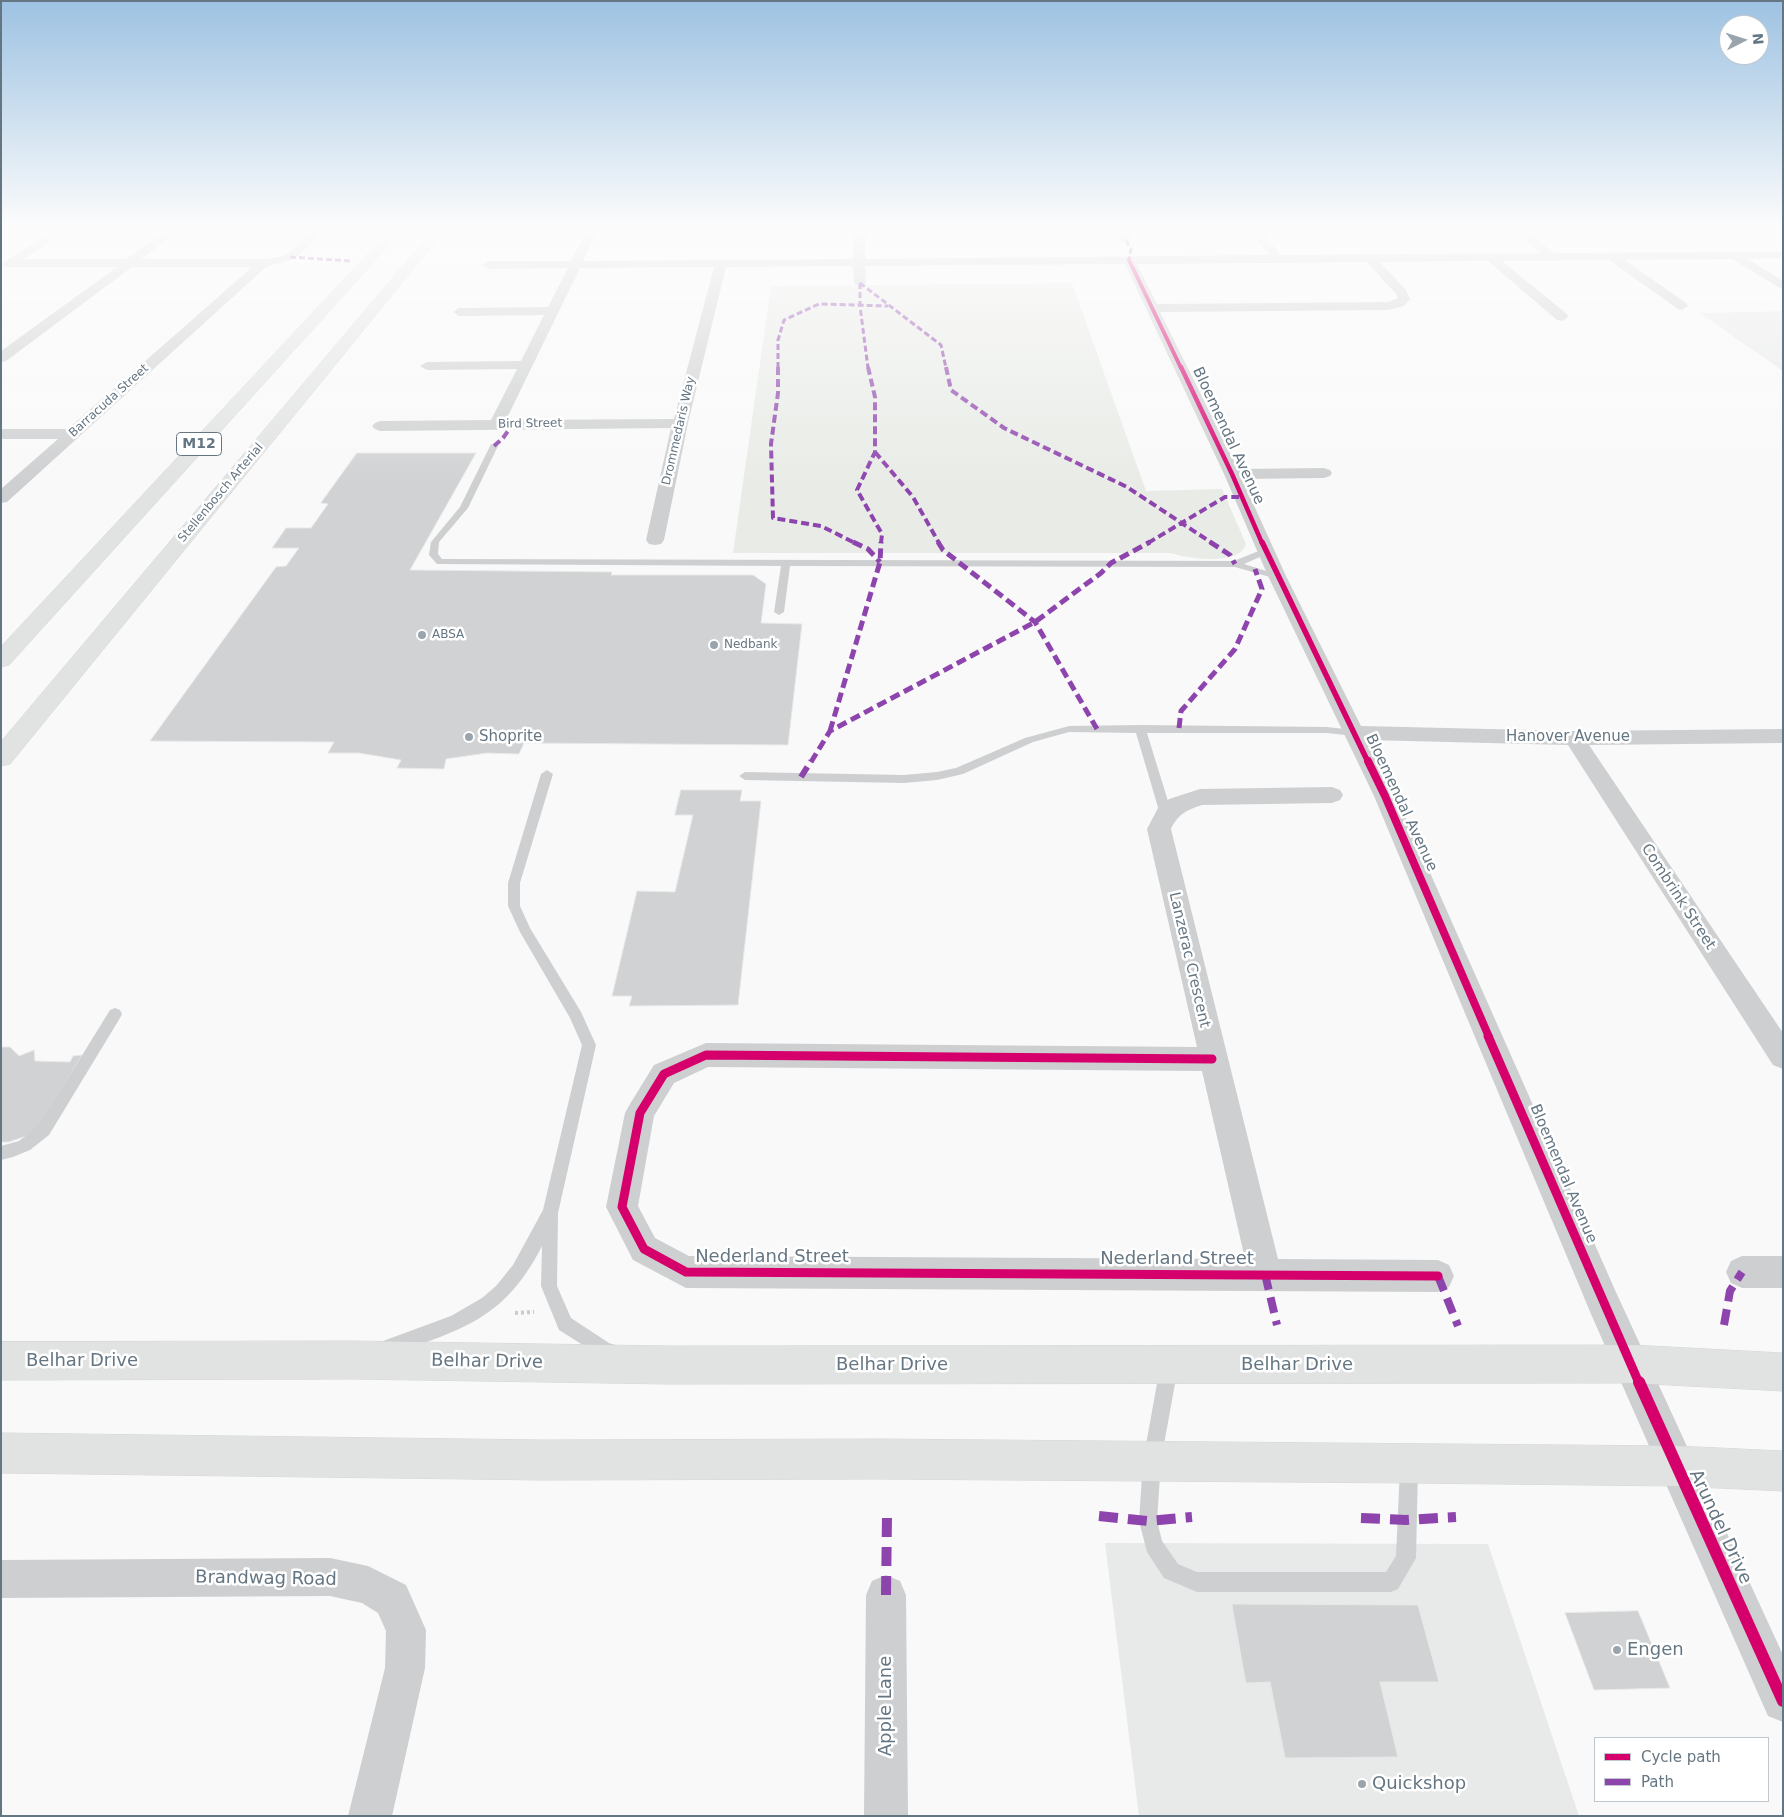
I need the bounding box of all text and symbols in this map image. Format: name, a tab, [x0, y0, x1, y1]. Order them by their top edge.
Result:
north arrow	[1719, 15, 1769, 65]
text: N	[1749, 32, 1766, 45]
street label: Barracuda Street	[66, 362, 152, 440]
street label: Bloemendal Avenue	[1188, 364, 1268, 508]
street label: Drommedaris Way	[660, 375, 698, 487]
street label: Bird Street	[498, 416, 562, 432]
road number: M12	[176, 432, 222, 456]
street label: Stellenbosch Arterial	[175, 441, 267, 545]
place label: ABSA	[432, 628, 464, 642]
marker: ABSA	[416, 629, 428, 641]
place label: Nedbank	[724, 638, 778, 652]
marker: Nedbank	[708, 639, 720, 651]
place label: Shoprite	[479, 728, 542, 746]
street label: Hanover Avenue	[1506, 728, 1630, 746]
marker: Shoprite	[463, 731, 475, 743]
street label: Bloemendal Avenue	[1361, 731, 1441, 875]
street label: Combrink Street	[1637, 841, 1719, 953]
street label: Lanzerac Crescent	[1165, 890, 1213, 1030]
street label: Bloemendal Avenue	[1525, 1102, 1601, 1246]
street label: Nederland Street	[695, 1246, 849, 1268]
street label: Nederland Street	[1100, 1248, 1254, 1270]
street label: Belhar Drive	[26, 1350, 138, 1372]
street label: Belhar Drive	[431, 1350, 543, 1374]
street label: Belhar Drive	[836, 1354, 948, 1376]
street label: Belhar Drive	[1241, 1354, 1353, 1376]
street label: Arundel Drive	[1684, 1466, 1756, 1588]
street label: Brandwag Road	[195, 1567, 337, 1591]
place label: Engen	[1627, 1639, 1684, 1661]
marker: Engen	[1611, 1644, 1623, 1656]
street label: Apple Lane	[875, 1656, 897, 1756]
legend	[1594, 1737, 1769, 1802]
text: Cycle path	[1641, 1748, 1721, 1766]
place label: Quickshop	[1372, 1773, 1466, 1795]
text: Path	[1641, 1773, 1674, 1791]
marker: Quickshop	[1356, 1778, 1368, 1790]

